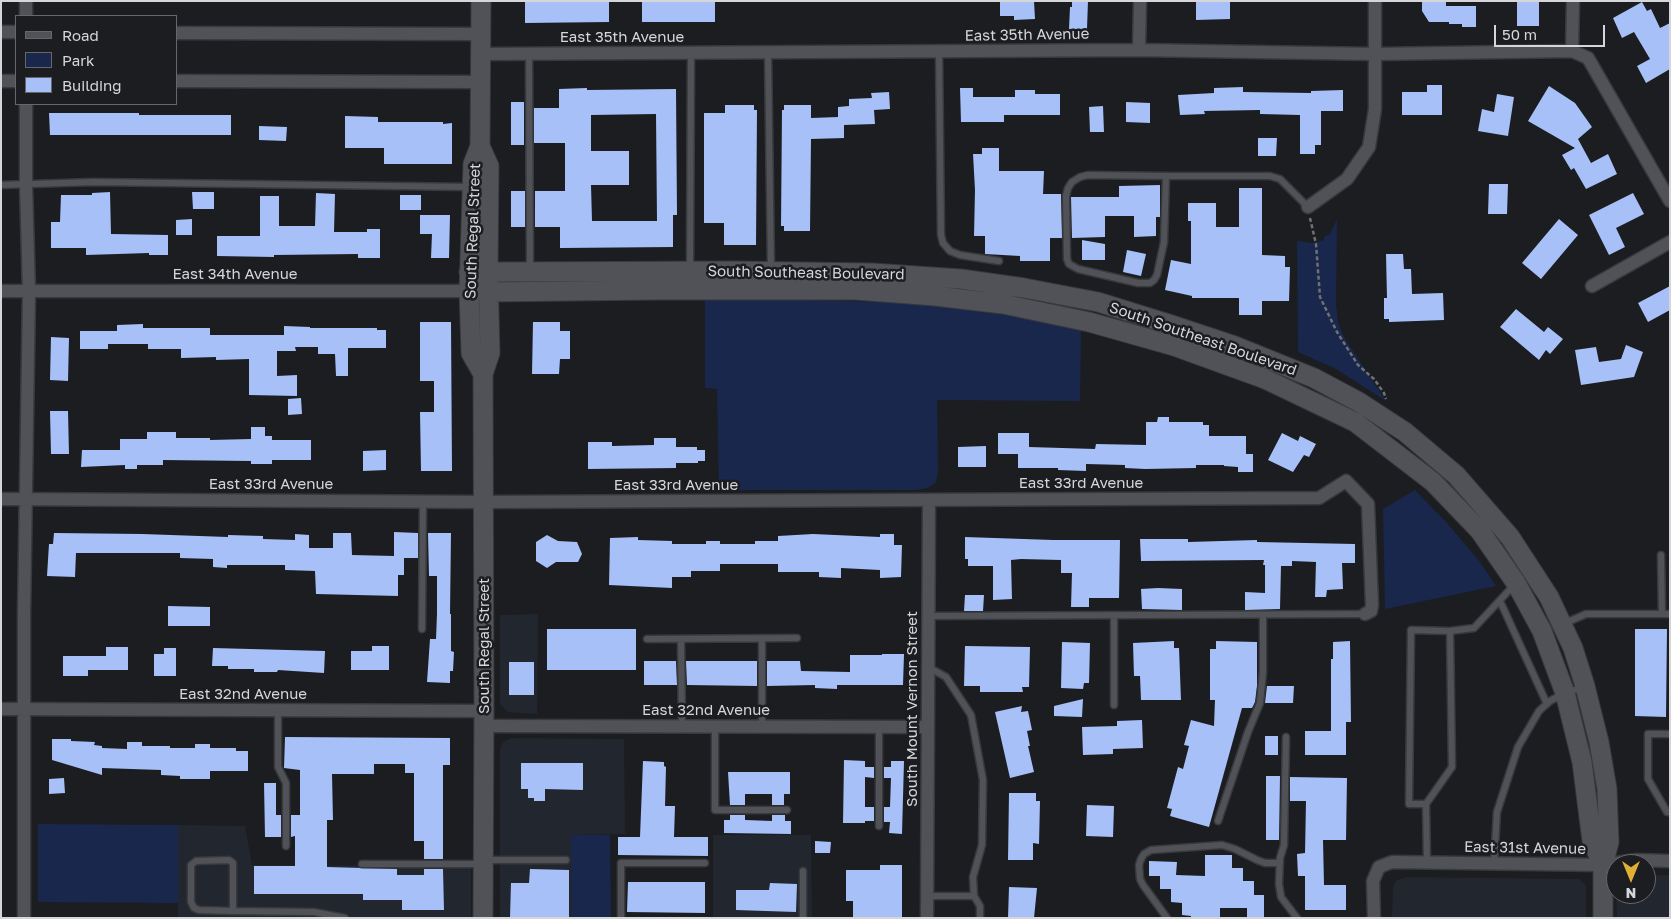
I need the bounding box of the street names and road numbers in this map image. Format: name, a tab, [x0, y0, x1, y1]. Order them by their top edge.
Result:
street label: East 35th Avenue	[965, 25, 1089, 45]
street label: East 35th Avenue	[560, 28, 684, 46]
street label: South Regal Street	[462, 163, 484, 299]
street label: South Southeast Boulevard	[707, 262, 905, 284]
street label: East 34th Avenue	[172, 265, 298, 283]
street label: South Southeast Boulevard	[1107, 298, 1299, 380]
street label: East 33rd Avenue	[1019, 474, 1143, 492]
street label: East 33rd Avenue	[209, 475, 333, 493]
street label: East 33rd Avenue	[614, 476, 738, 494]
street label: South Regal Street	[475, 578, 493, 714]
street label: South Mount Vernon Street	[903, 611, 921, 807]
street label: East 32nd Avenue	[179, 685, 307, 703]
street label: East 32nd Avenue	[642, 701, 770, 719]
street label: East 31st Avenue	[1464, 838, 1586, 858]

